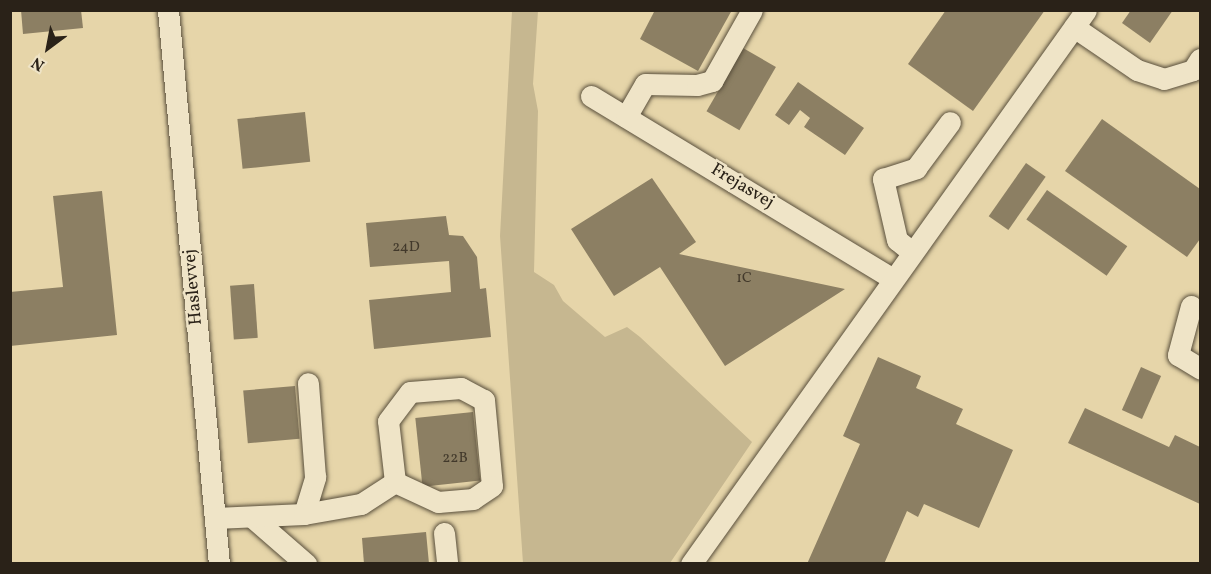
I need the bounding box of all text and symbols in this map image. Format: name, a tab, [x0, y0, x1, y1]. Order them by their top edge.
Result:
north arrow	[18, 18, 78, 78]
text: N	[28, 51, 49, 76]
street label: Frejasvej	[706, 160, 778, 214]
house number: 24D	[392, 239, 420, 257]
street label: Haslevvej	[180, 248, 208, 326]
house number: 1C	[736, 270, 752, 288]
house number: 22B	[442, 450, 468, 468]

